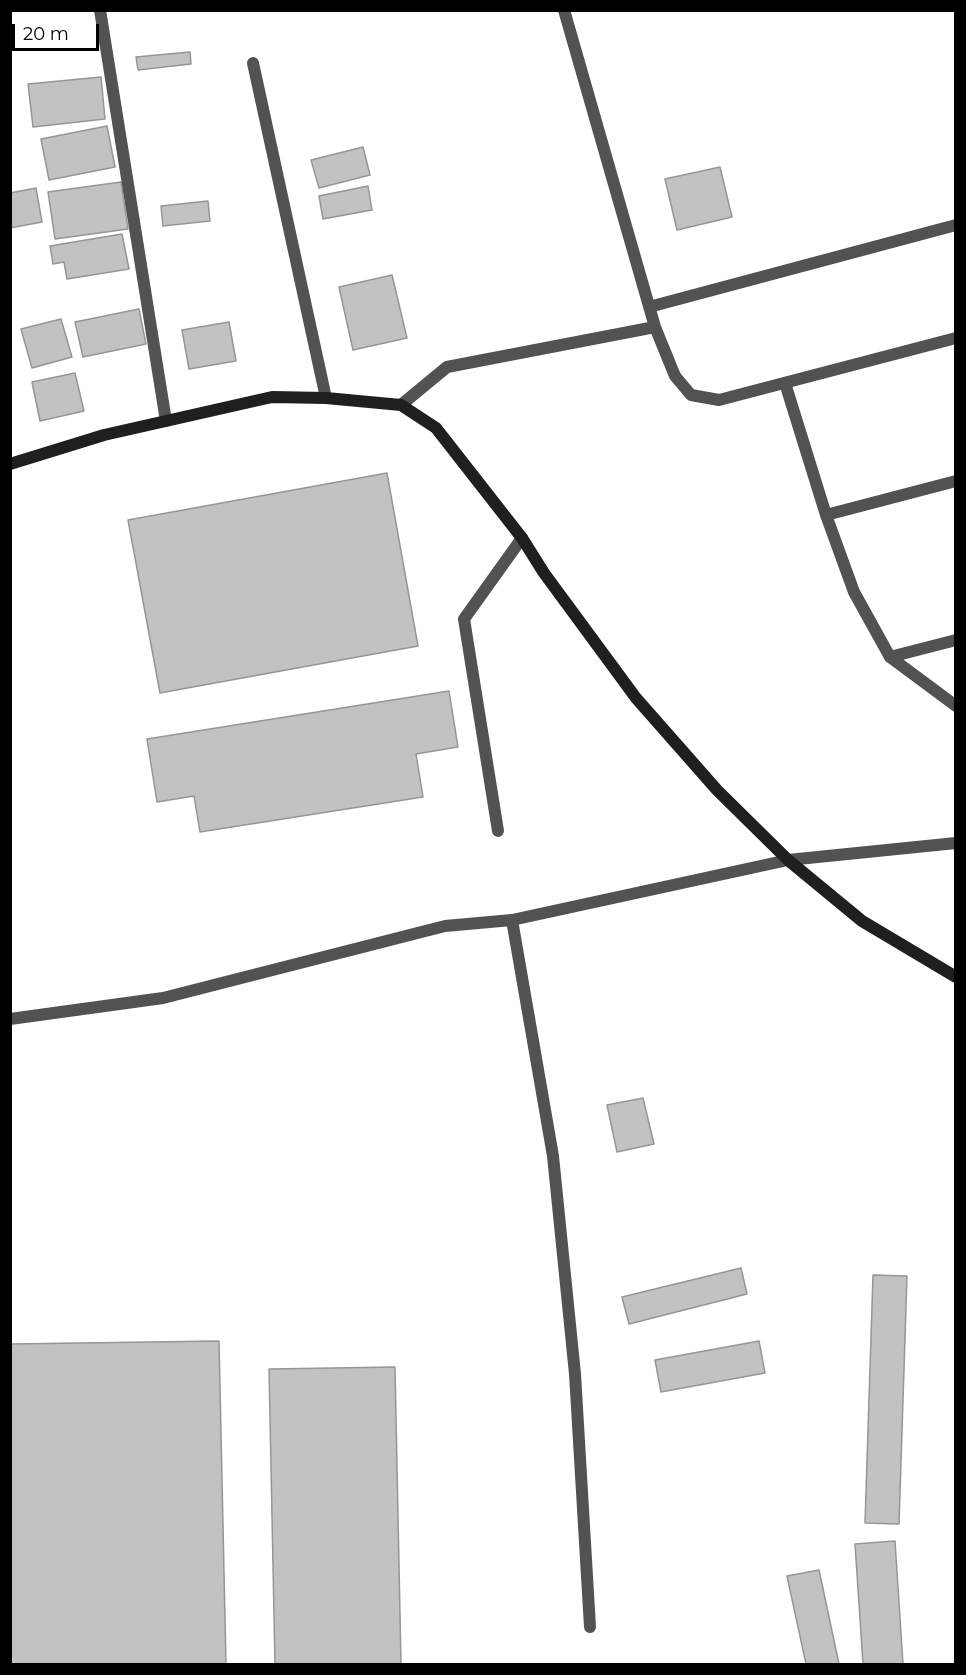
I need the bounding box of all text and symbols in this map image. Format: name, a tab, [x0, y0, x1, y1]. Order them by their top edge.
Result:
scale bar	[15, 12, 102, 50]
text: 20 m	[23, 23, 69, 45]

